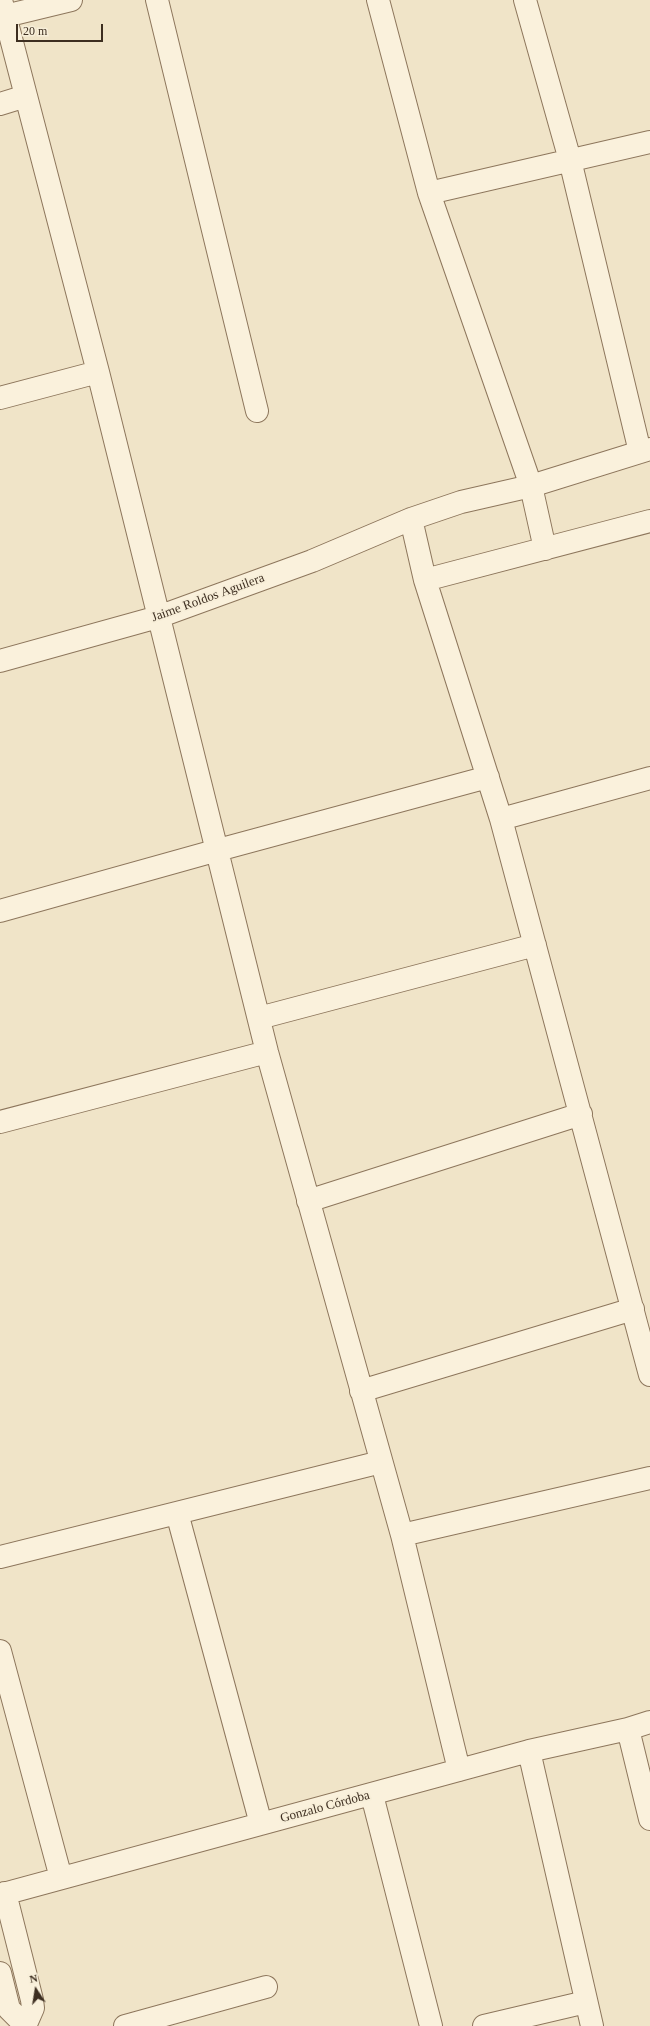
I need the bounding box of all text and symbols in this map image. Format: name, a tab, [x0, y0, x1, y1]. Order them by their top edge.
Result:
scale bar	[18, 16, 105, 42]
text: 20 m	[23, 24, 47, 38]
street label: Jaime Roldos Aguilera	[149, 570, 267, 626]
street label: Gonzalo Córdoba	[279, 1788, 371, 1826]
north arrow	[16, 1970, 56, 2010]
text: N	[28, 1972, 39, 1985]

